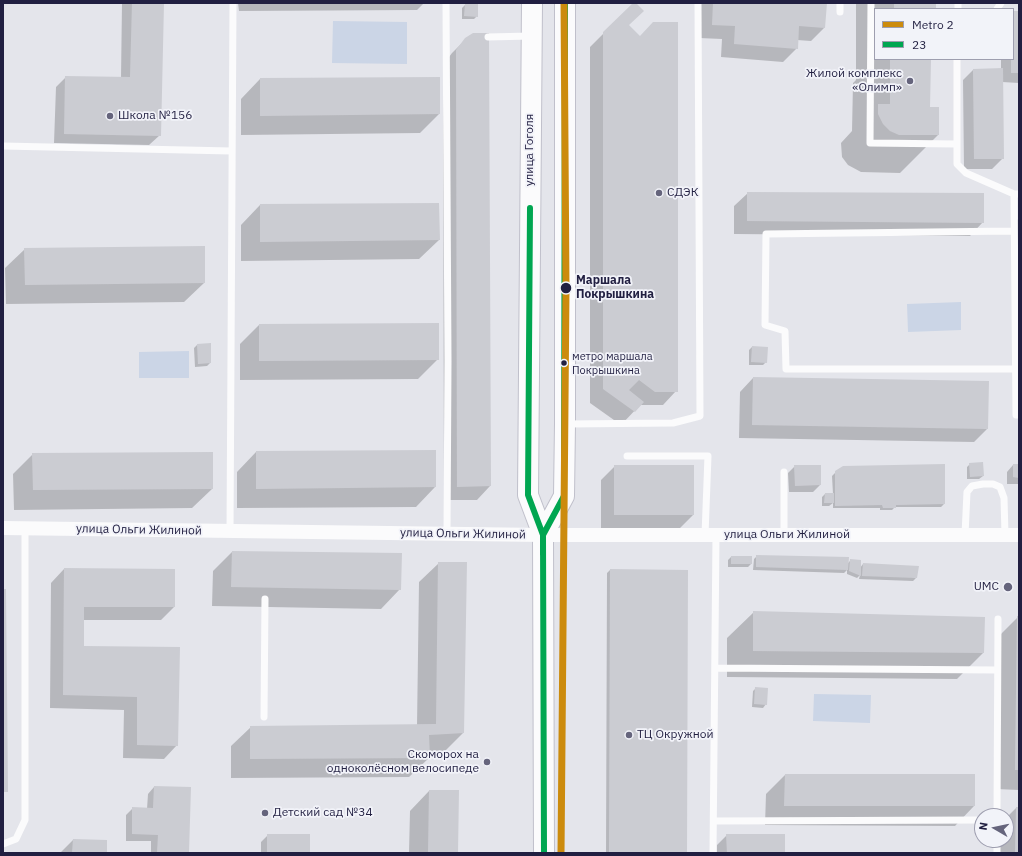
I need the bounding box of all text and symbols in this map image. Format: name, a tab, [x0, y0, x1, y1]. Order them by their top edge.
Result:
legend	[874, 8, 1014, 60]
text: Metro 2	[912, 17, 954, 32]
text: 23	[912, 37, 926, 52]
place label: Жилой комплекс «Олимп»	[806, 67, 902, 95]
marker: Жилой комплекс «Олимп»	[905, 76, 915, 86]
place label: Школа №156	[118, 109, 192, 123]
marker: Школа №156	[105, 111, 115, 121]
street label: улица Гоголя	[523, 114, 537, 186]
place label: СДЭК	[667, 186, 699, 200]
marker: СДЭК	[654, 188, 664, 198]
place label: Маршала Покрышкина	[576, 274, 654, 302]
marker: Маршала Покрышкина	[559, 281, 573, 295]
place label: метро маршала Покрышкина	[572, 350, 653, 376]
marker: метро маршала Покрышкина	[559, 358, 569, 368]
street label: улица Ольги Жилиной	[76, 522, 202, 538]
street label: улица Ольги Жилиной	[400, 526, 526, 542]
street label: улица Ольги Жилиной	[724, 528, 850, 542]
place label: UMC	[974, 580, 999, 594]
marker: UMC	[1002, 581, 1014, 593]
place label: ТЦ Окружной	[637, 728, 714, 742]
marker: ТЦ Окружной	[624, 730, 634, 740]
place label: Скоморох на одноколёсном велосипеде	[327, 748, 479, 776]
marker: Скоморох на одноколёсном велосипеде	[482, 757, 492, 767]
place label: Детский сад №34	[273, 806, 373, 820]
marker: Детский сад №34	[260, 808, 270, 818]
north arrow	[974, 808, 1014, 848]
text: N	[976, 821, 991, 831]

